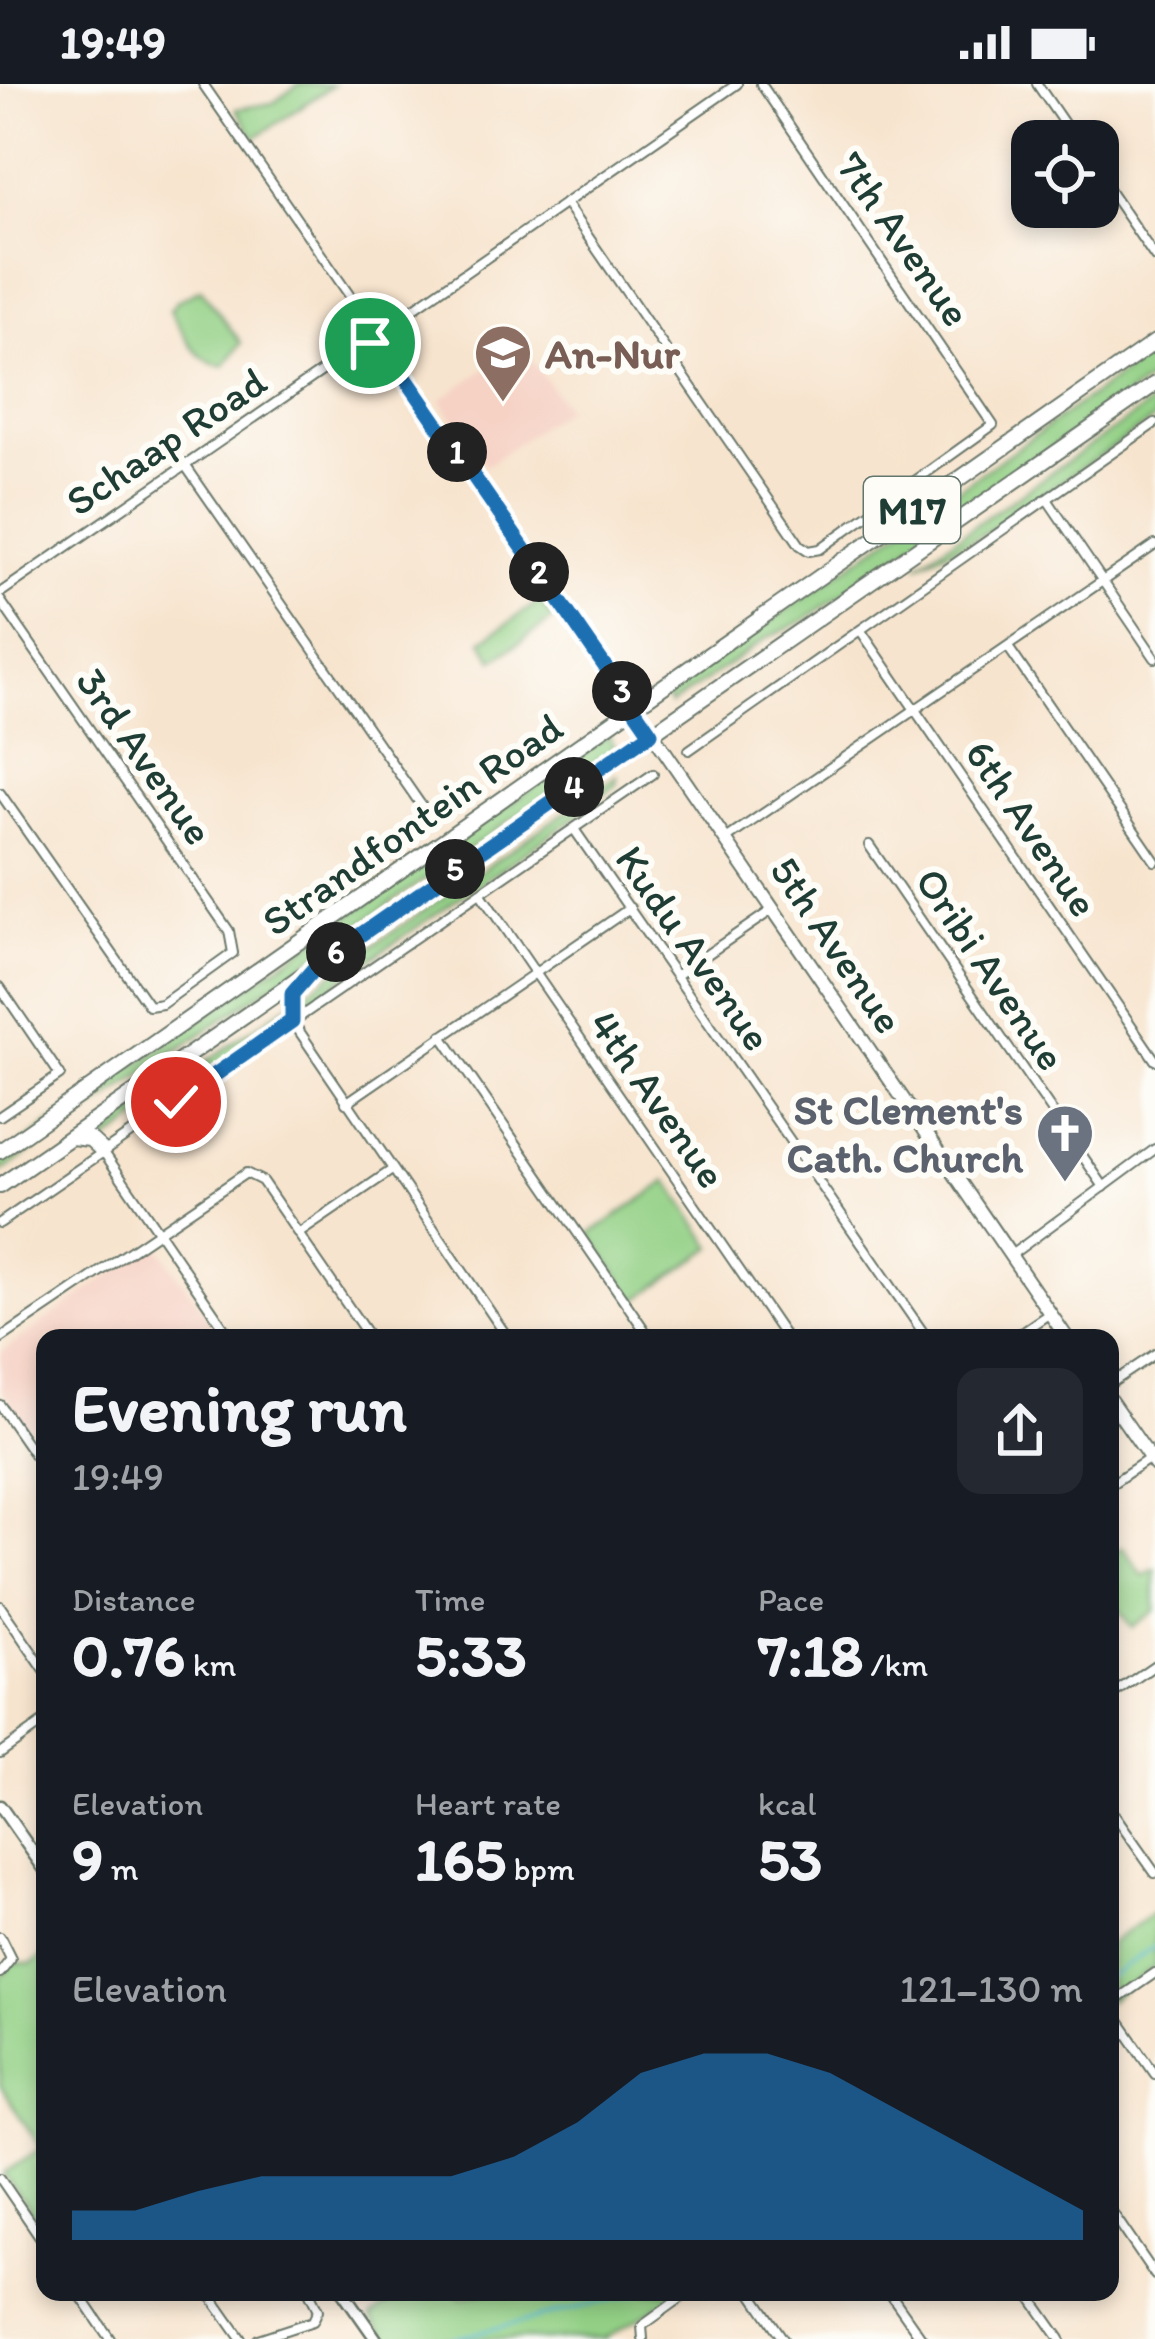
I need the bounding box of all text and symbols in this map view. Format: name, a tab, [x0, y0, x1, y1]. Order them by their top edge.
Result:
text: 19:49	[60, 15, 166, 69]
map controls	[1011, 120, 1119, 228]
button: locate	[1011, 120, 1119, 228]
street label: 7th Avenue	[826, 142, 982, 336]
pin	[319, 292, 421, 394]
icon: arrive	[337, 310, 403, 376]
school or university icon: An-Nur	[472, 322, 534, 404]
place label: An-Nur	[545, 328, 681, 379]
street label: Schaap Road	[56, 355, 276, 527]
pin: 1	[427, 422, 487, 482]
text: 1	[449, 432, 465, 471]
road number: M17	[864, 477, 960, 543]
pin: 2	[509, 542, 569, 602]
text: 2	[530, 552, 548, 591]
street label: 3rd Avenue	[65, 658, 225, 854]
pin: 3	[592, 661, 652, 721]
text: 3	[613, 671, 631, 710]
street label: Strandfontein Road	[252, 701, 572, 947]
street label: 6th Avenue	[954, 730, 1110, 926]
pin: 4	[544, 757, 604, 817]
text: 4	[564, 767, 584, 806]
street label: Kudu Avenue	[605, 836, 783, 1060]
pin: 5	[425, 839, 485, 899]
street label: 5th Avenue	[759, 847, 915, 1043]
text: 5	[446, 849, 464, 888]
street label: Oribi Avenue	[905, 858, 1077, 1080]
pin: 6	[306, 922, 366, 982]
text: 6	[327, 932, 345, 971]
street label: 4th Avenue	[578, 1000, 738, 1198]
pin	[125, 1051, 227, 1153]
icon: check	[143, 1069, 209, 1135]
place label: St Clement's Cath. Church	[787, 1084, 1024, 1183]
church icon: St Clement's Cath. Church	[1034, 1102, 1096, 1184]
text: Evening run	[72, 1368, 407, 1448]
button: share	[957, 1368, 1083, 1494]
text: 19:49	[72, 1453, 164, 1500]
text: Distance	[72, 1580, 196, 1619]
text: Time	[415, 1580, 485, 1619]
text: Pace	[758, 1580, 824, 1619]
text: 0.76	[72, 1619, 185, 1691]
text: 5:33	[415, 1619, 527, 1691]
text: 7:18	[758, 1619, 863, 1691]
text: km	[185, 1645, 236, 1684]
text: /km	[863, 1645, 928, 1684]
text: Elevation	[72, 1784, 203, 1823]
text: Heart rate	[415, 1784, 561, 1823]
text: kcal	[758, 1784, 817, 1823]
text: 9	[72, 1823, 103, 1895]
text: 165	[415, 1823, 506, 1895]
text: 53	[758, 1823, 822, 1895]
text: m	[103, 1849, 139, 1888]
text: bpm	[506, 1849, 575, 1888]
text: Elevation	[72, 1965, 227, 2012]
text: 121–130 m	[900, 1965, 1083, 2012]

